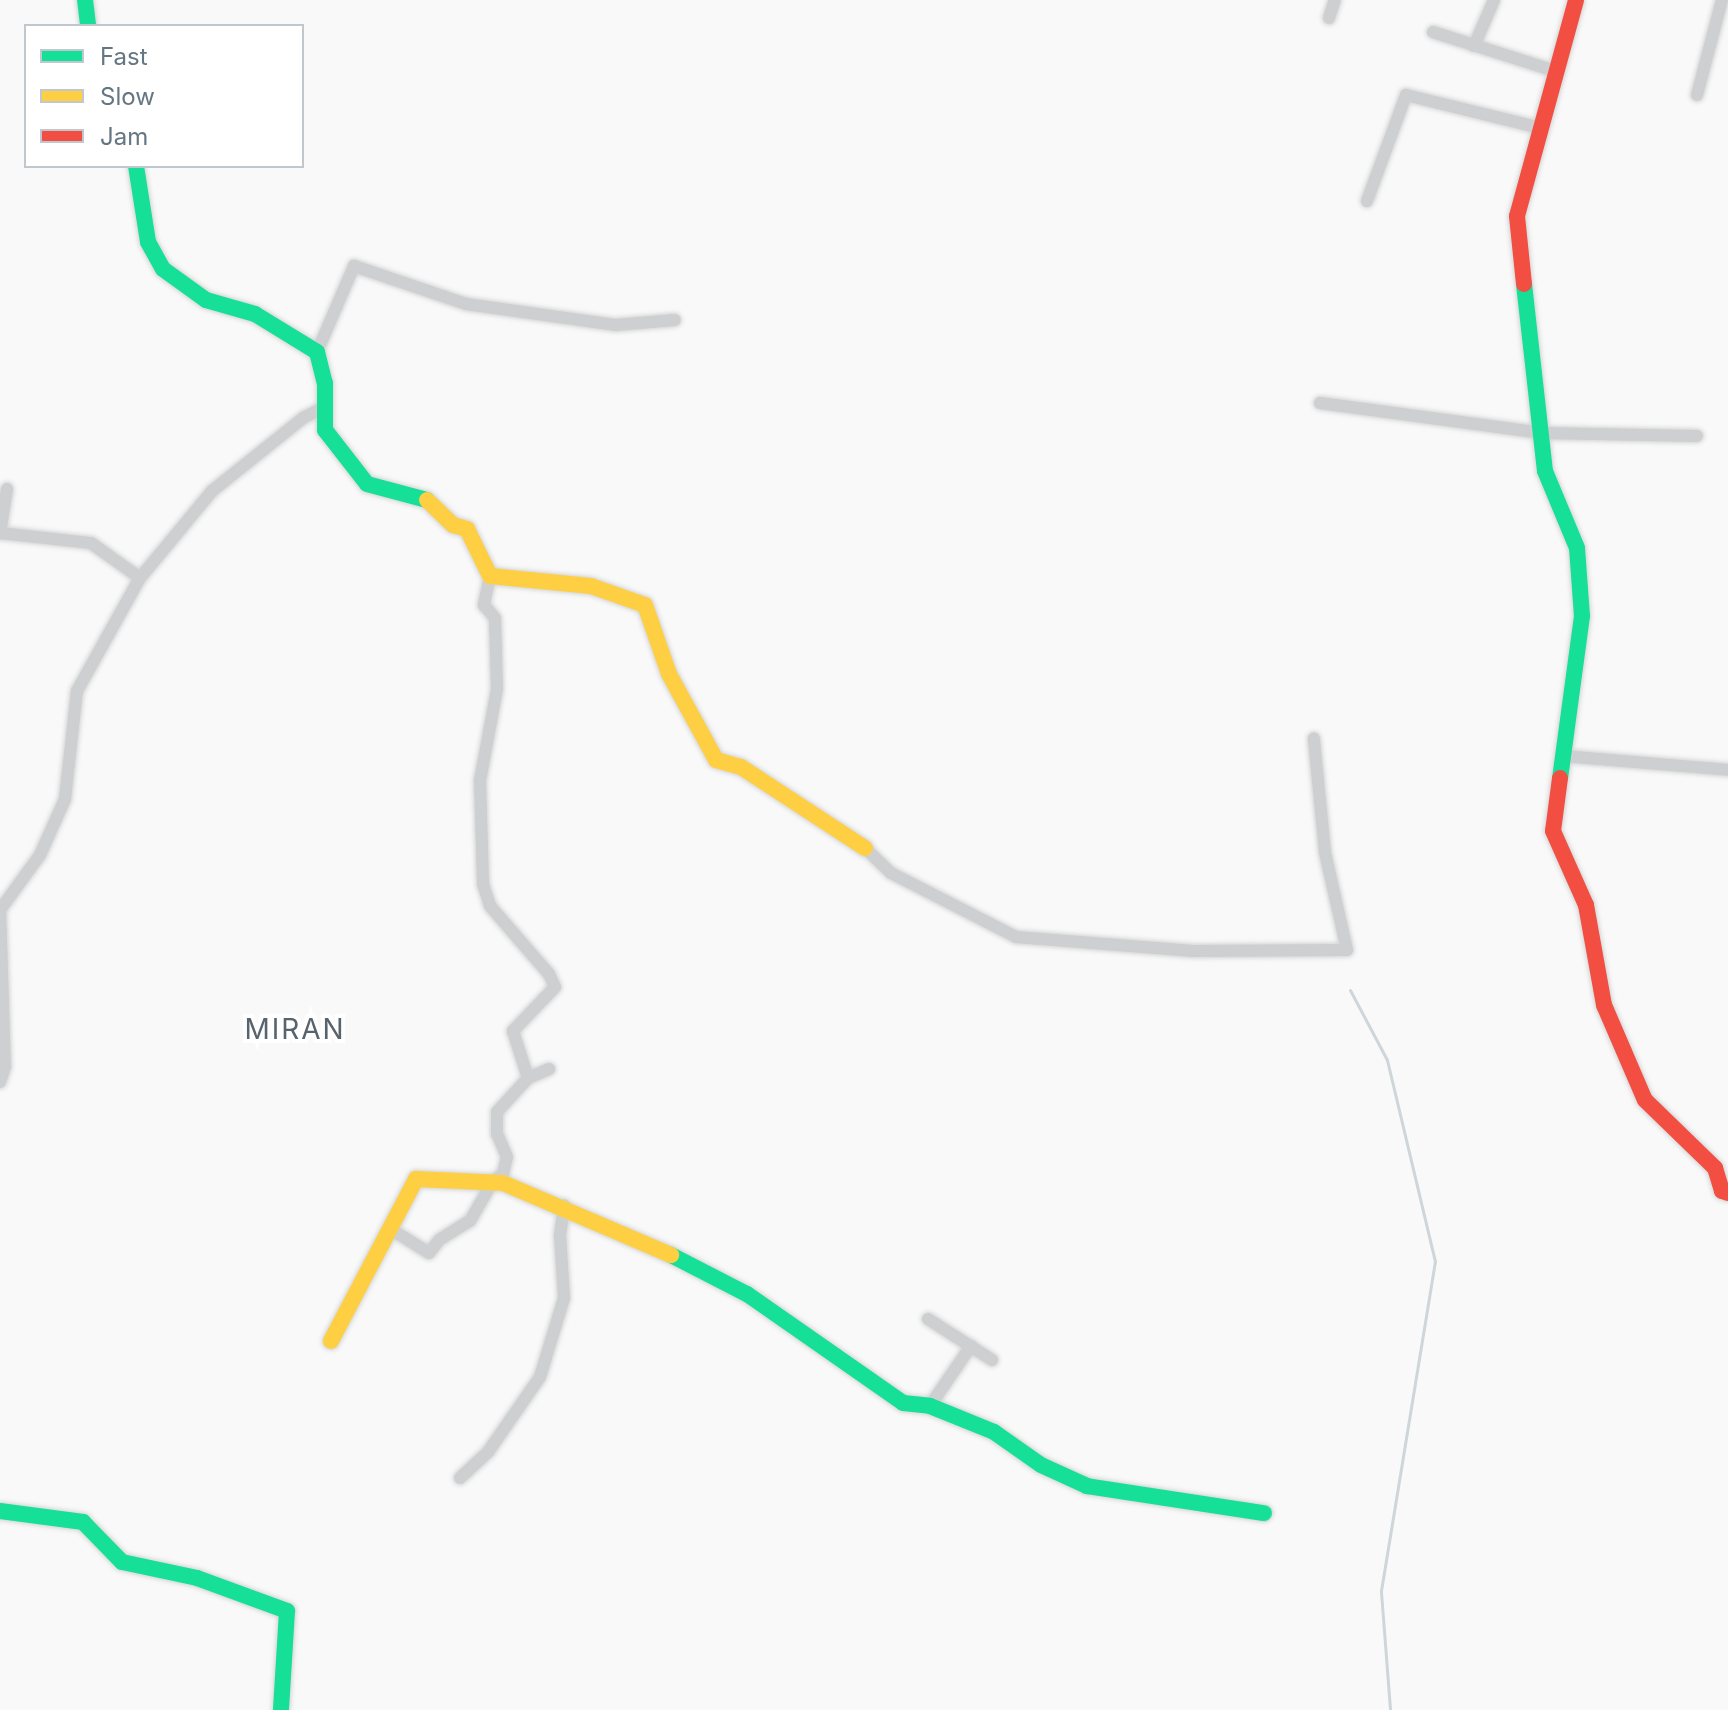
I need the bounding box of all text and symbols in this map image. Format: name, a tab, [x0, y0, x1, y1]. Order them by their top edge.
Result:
legend	[24, 24, 304, 168]
text: Fast	[100, 42, 148, 71]
text: Slow	[100, 82, 155, 111]
text: Jam	[100, 122, 148, 151]
district label: MIRAN	[244, 1012, 346, 1046]

